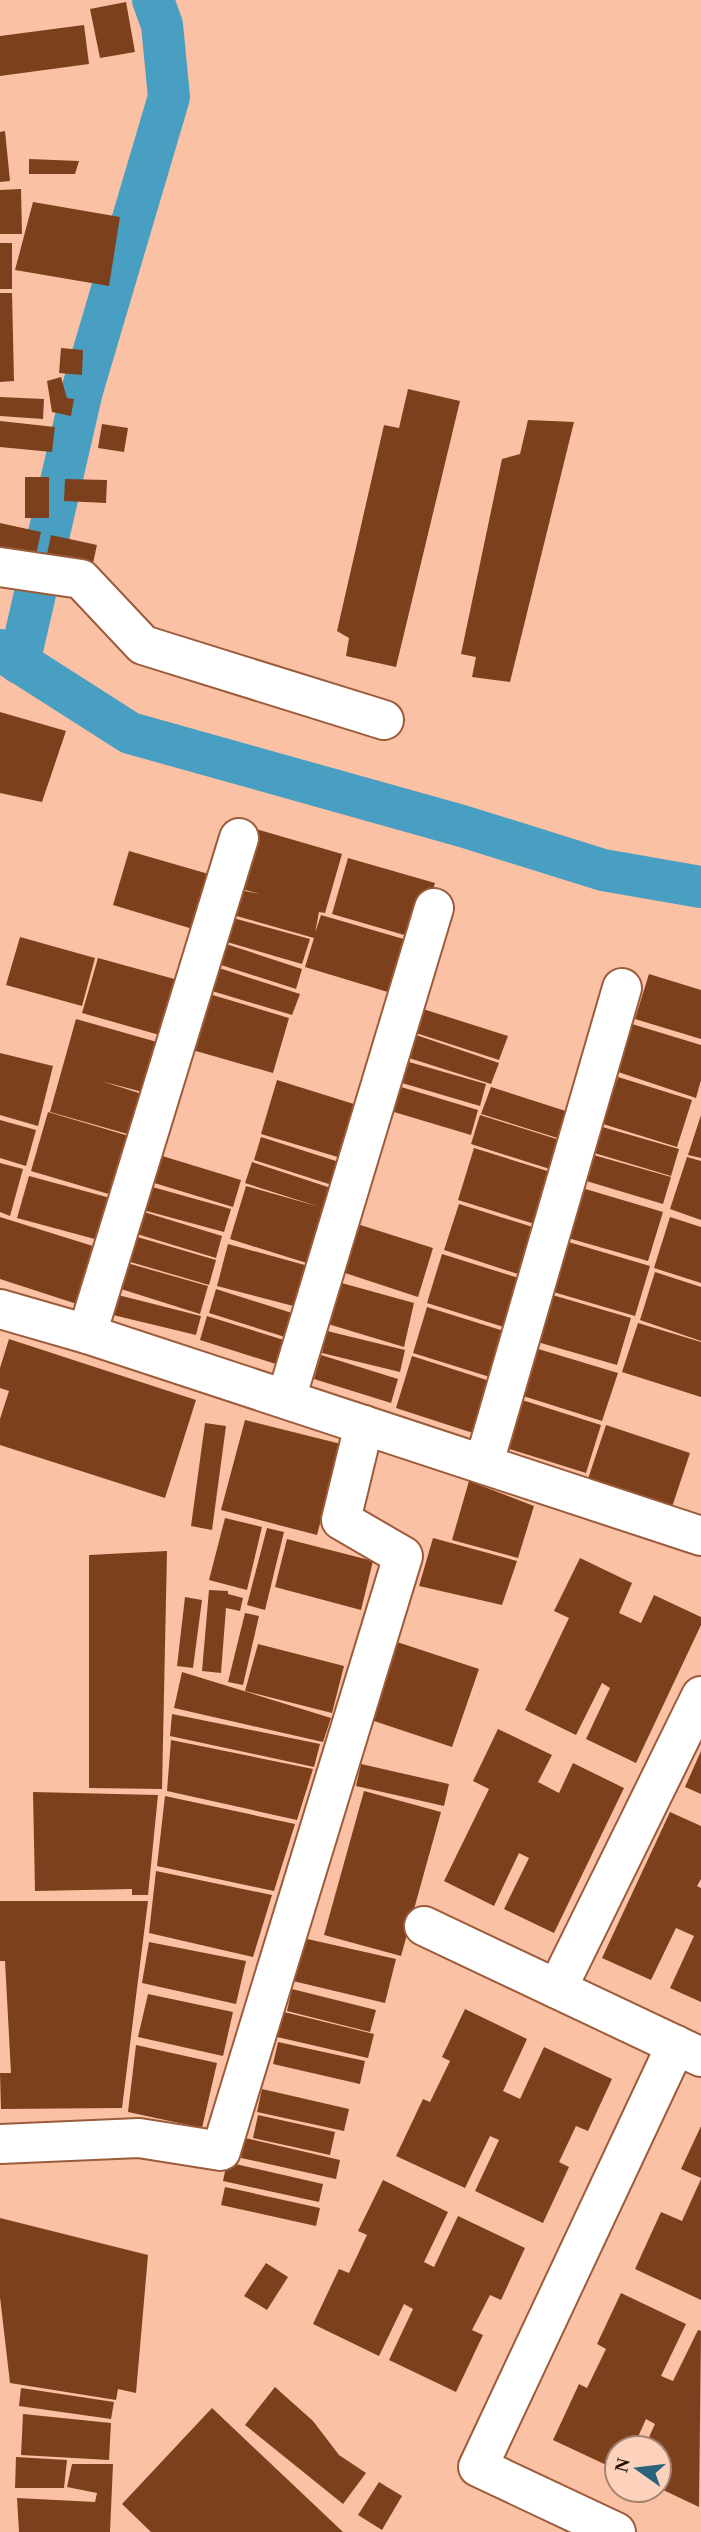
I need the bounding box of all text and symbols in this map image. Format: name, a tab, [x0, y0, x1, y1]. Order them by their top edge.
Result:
north arrow	[603, 2434, 673, 2504]
text: N	[610, 2456, 634, 2474]

